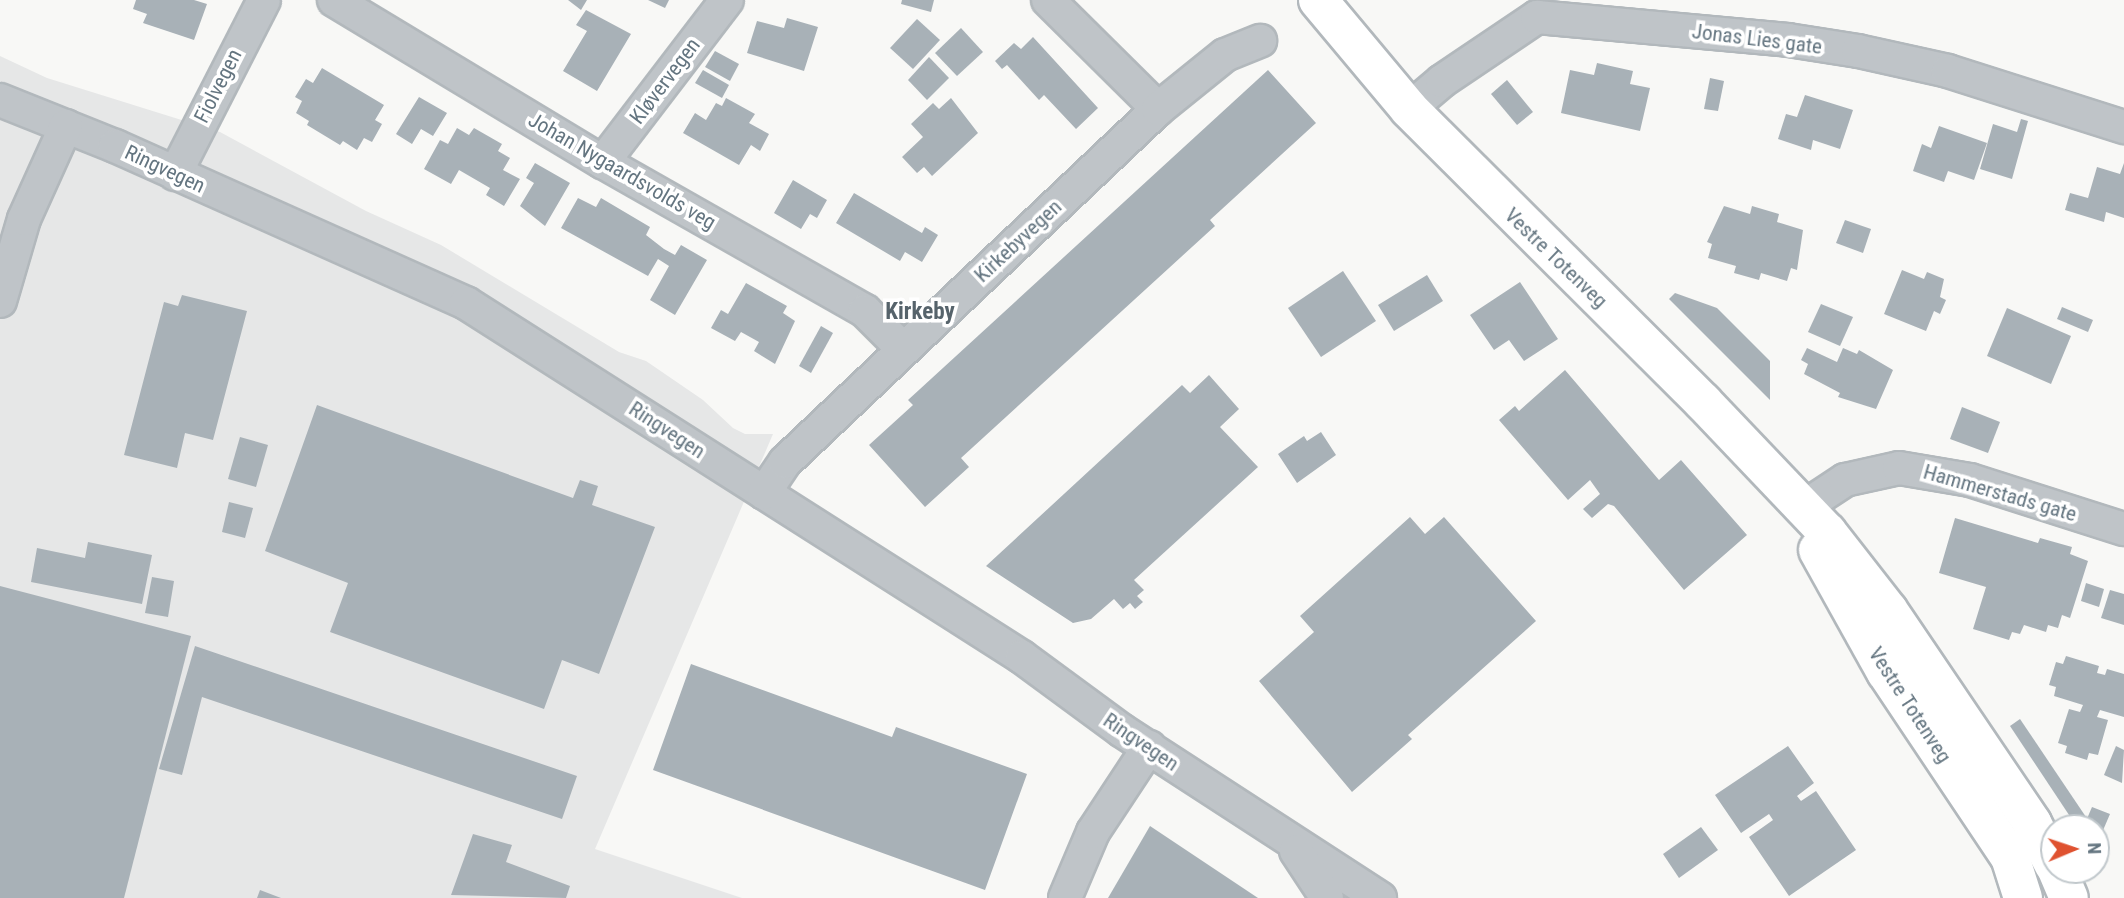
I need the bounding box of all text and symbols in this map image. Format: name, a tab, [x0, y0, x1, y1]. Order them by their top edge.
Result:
street label: Jonas Lies gate	[1691, 19, 1823, 59]
street label: Kløvervegen	[625, 33, 705, 129]
street label: Fiolvegen	[189, 45, 247, 127]
street label: Johan Nygaardsvolds veg	[524, 107, 720, 235]
street label: Ringvegen	[121, 140, 209, 198]
street label: Kirkebyvegen	[969, 194, 1067, 288]
street label: Vestre Totenveg	[1499, 203, 1613, 313]
district label: Kirkeby	[885, 298, 955, 326]
street label: Ringvegen	[624, 396, 710, 464]
street label: Hammerstads gate	[1921, 459, 2079, 527]
street label: Vestre Totenveg	[1863, 642, 1957, 768]
street label: Ringvegen	[1098, 708, 1184, 776]
north arrow	[2040, 814, 2110, 884]
text: N	[2083, 842, 2106, 855]

